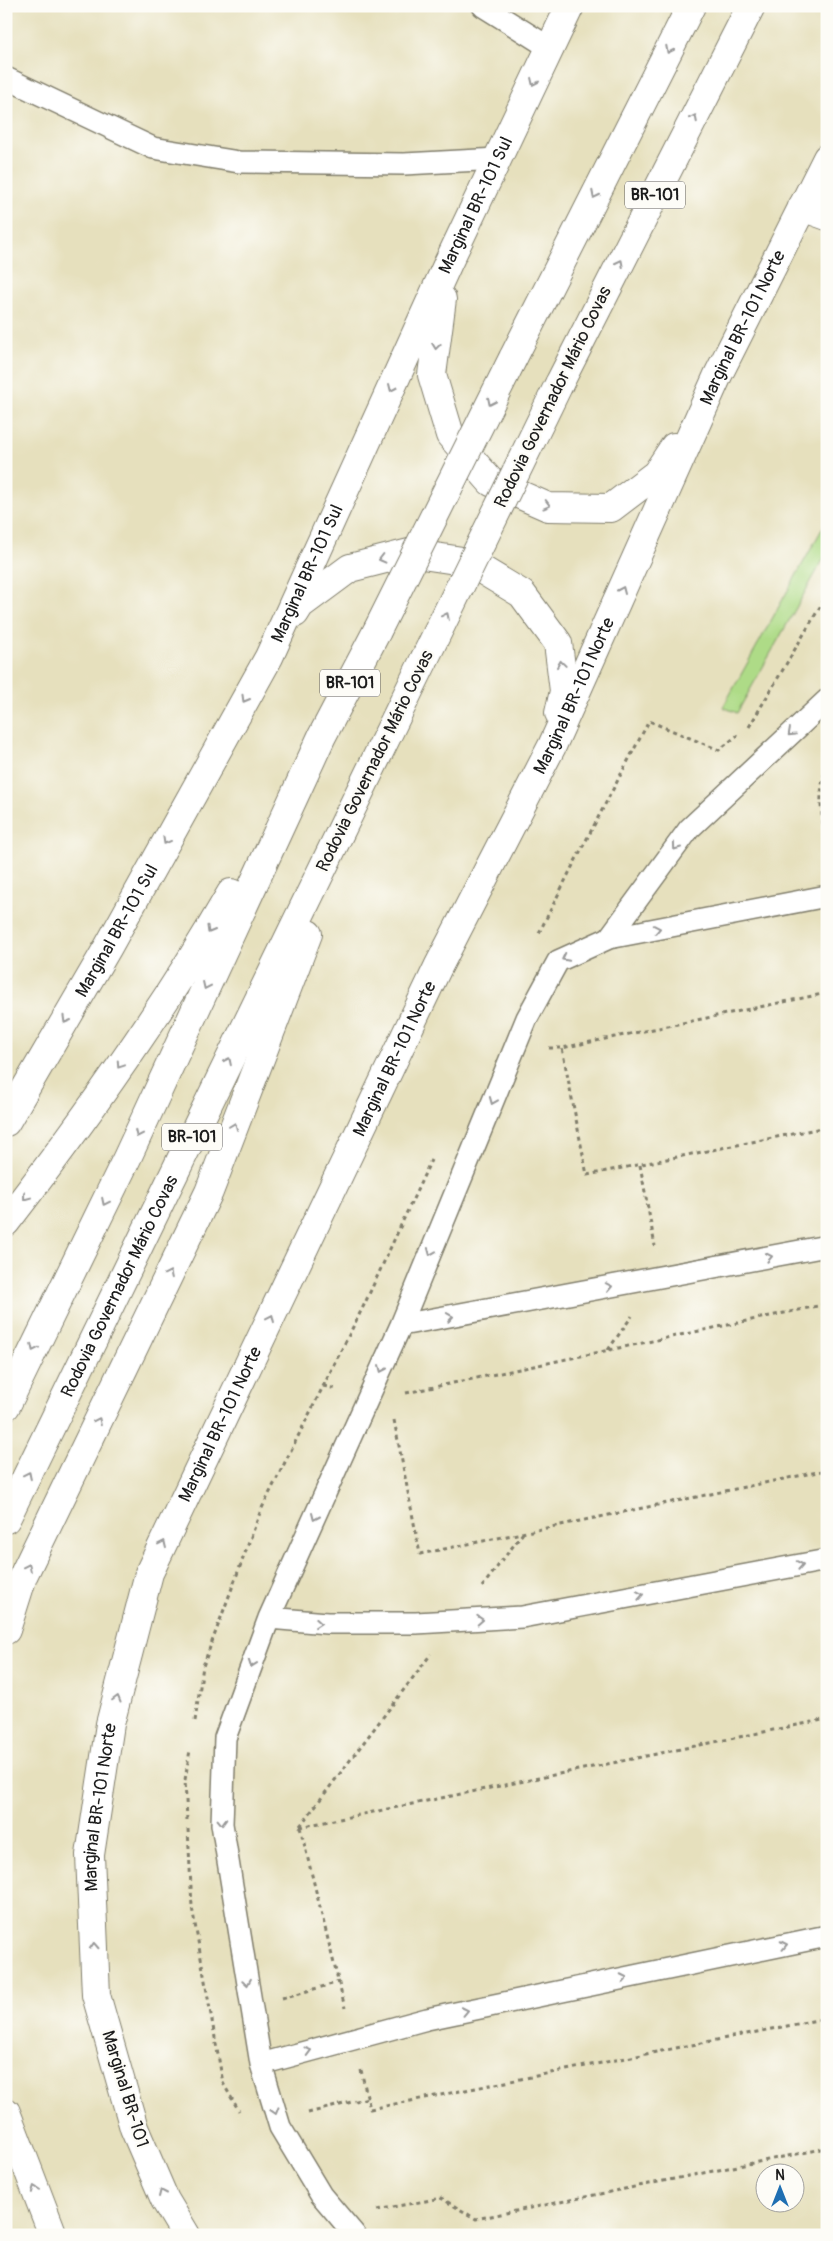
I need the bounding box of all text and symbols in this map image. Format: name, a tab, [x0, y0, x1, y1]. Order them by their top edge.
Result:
one-way arrow	[665, 45, 675, 54]
one-way arrow	[530, 77, 540, 86]
one-way arrow	[688, 114, 698, 123]
street label: Marginal BR-101 Sul	[433, 133, 518, 277]
road number: BR-101	[625, 182, 685, 208]
one-way arrow	[591, 190, 602, 199]
street label: Marginal BR-101 Norte	[695, 246, 790, 408]
one-way arrow	[614, 259, 624, 268]
street label: Rodovia Governador Mário Covas	[489, 282, 617, 512]
one-way arrow	[431, 342, 441, 350]
one-way arrow	[388, 383, 399, 392]
one-way arrow	[487, 397, 497, 406]
one-way arrow	[543, 499, 552, 510]
street label: Marginal BR-101 Sul	[266, 501, 348, 646]
one-way arrow	[379, 554, 387, 564]
one-way arrow	[615, 586, 626, 595]
one-way arrow	[439, 612, 450, 621]
street label: Marginal BR-101 Norte	[528, 614, 620, 778]
street label: Rodovia Governador Mário Covas	[311, 646, 439, 876]
one-way arrow	[556, 660, 567, 668]
road number: BR-101	[320, 670, 380, 696]
one-way arrow	[241, 694, 251, 703]
one-way arrow	[788, 727, 797, 736]
one-way arrow	[162, 836, 172, 845]
one-way arrow	[673, 841, 682, 851]
street label: Marginal BR-101 Sul	[70, 860, 163, 1001]
one-way arrow	[207, 924, 217, 933]
one-way arrow	[653, 924, 662, 935]
one-way arrow	[561, 952, 570, 962]
street label: Marginal BR-101 Norte	[347, 977, 441, 1140]
one-way arrow	[201, 981, 212, 990]
one-way arrow	[62, 1014, 72, 1023]
one-way arrow	[222, 1057, 233, 1066]
one-way arrow	[117, 1059, 126, 1069]
one-way arrow	[489, 1097, 499, 1105]
one-way arrow	[228, 1122, 238, 1131]
road number: BR-101	[162, 1124, 222, 1150]
one-way arrow	[133, 1129, 144, 1138]
street label: Rodovia Governador Mário Covas	[56, 1171, 183, 1401]
one-way arrow	[23, 1191, 31, 1200]
one-way arrow	[101, 1197, 111, 1206]
one-way arrow	[427, 1247, 438, 1256]
one-way arrow	[765, 1252, 773, 1262]
one-way arrow	[163, 1271, 173, 1280]
one-way arrow	[605, 1282, 614, 1292]
one-way arrow	[445, 1312, 454, 1322]
one-way arrow	[265, 1314, 275, 1323]
one-way arrow	[30, 1343, 41, 1352]
street label: Marginal BR-101 Norte	[173, 1343, 267, 1506]
one-way arrow	[377, 1364, 388, 1373]
one-way arrow	[92, 1417, 103, 1426]
one-way arrow	[21, 1471, 32, 1480]
one-way arrow	[310, 1512, 321, 1521]
one-way arrow	[157, 1540, 167, 1549]
one-way arrow	[796, 1560, 804, 1570]
one-way arrow	[22, 1563, 32, 1572]
one-way arrow	[636, 1590, 645, 1601]
one-way arrow	[476, 1615, 484, 1626]
one-way arrow	[314, 1617, 322, 1628]
one-way arrow	[248, 1659, 258, 1668]
one-way arrow	[111, 1695, 121, 1703]
street label: Marginal BR-101 Norte	[78, 1721, 121, 1892]
one-way arrow	[217, 1818, 228, 1826]
one-way arrow	[779, 1940, 788, 1951]
one-way arrow	[89, 1942, 99, 1950]
one-way arrow	[620, 1973, 629, 1984]
one-way arrow	[242, 1978, 252, 1986]
one-way arrow	[461, 2006, 470, 2017]
street label: Marginal BR-101	[96, 2028, 154, 2150]
one-way arrow	[303, 2047, 311, 2057]
one-way arrow	[270, 2106, 280, 2114]
north arrow	[756, 2164, 806, 2214]
text: N	[775, 2167, 785, 2184]
one-way arrow	[31, 2185, 41, 2194]
one-way arrow	[157, 2189, 168, 2198]

